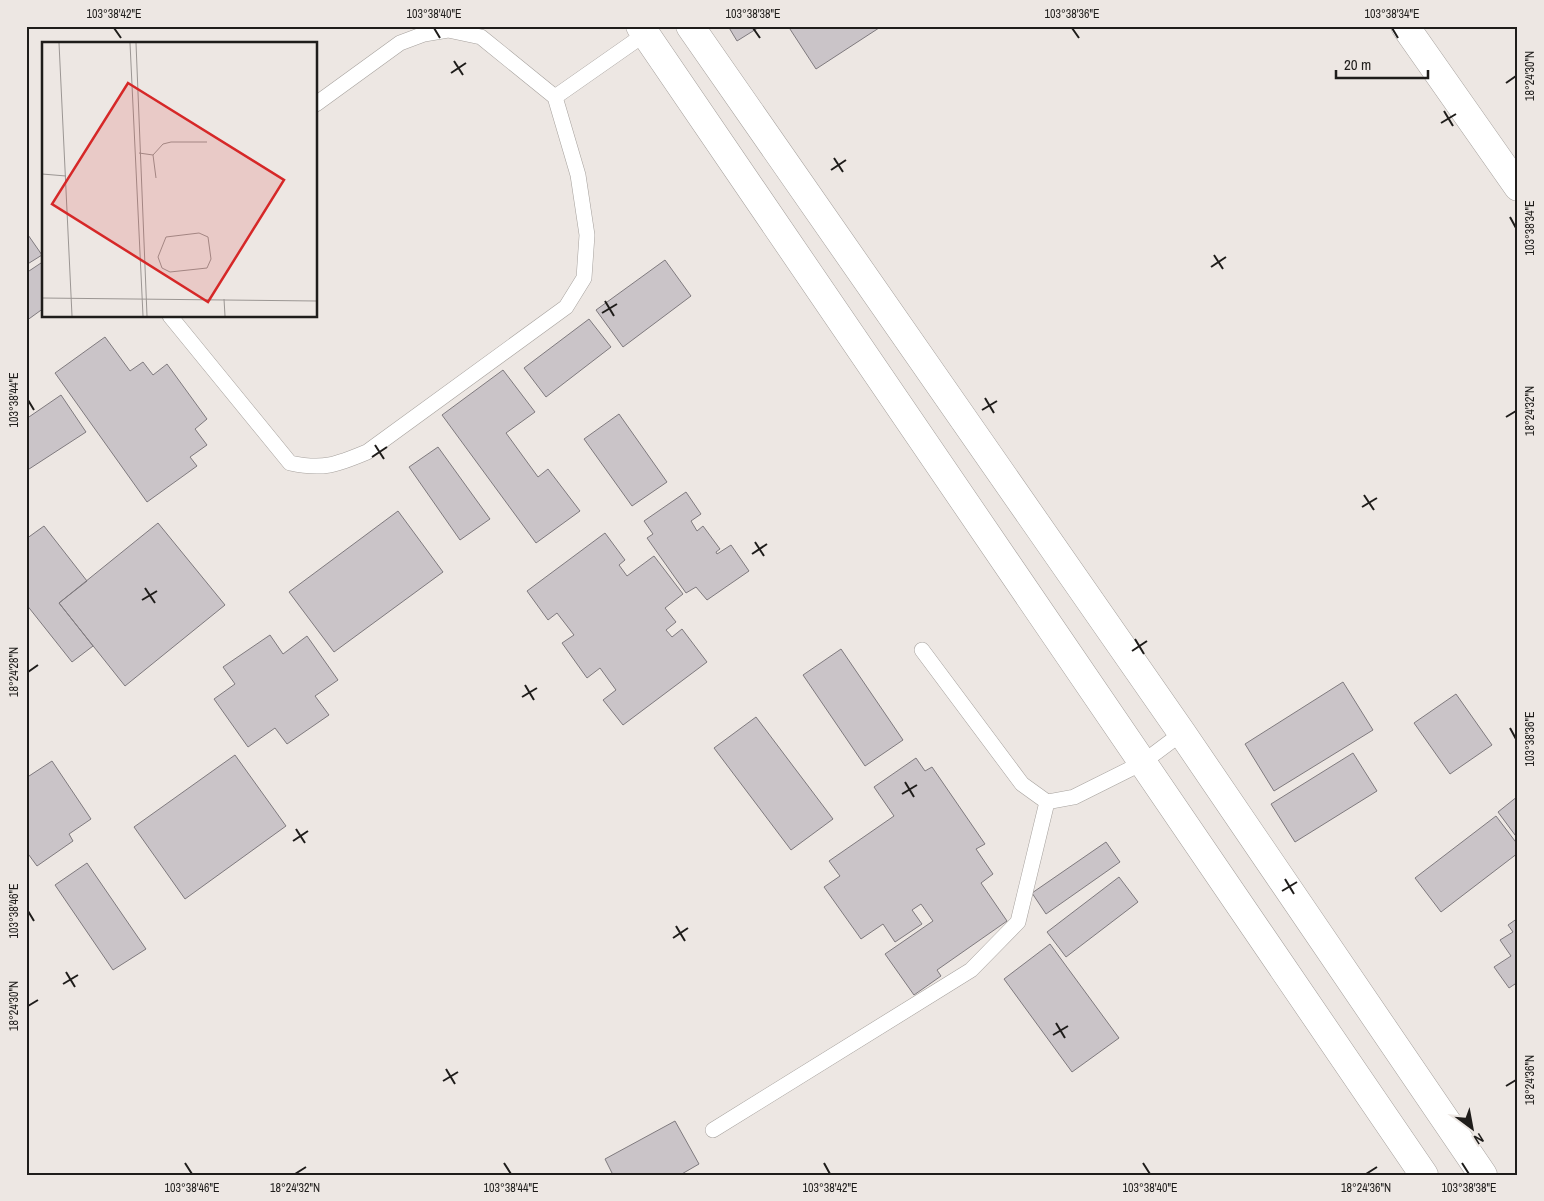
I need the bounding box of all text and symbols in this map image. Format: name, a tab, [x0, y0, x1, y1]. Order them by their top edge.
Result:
text: 103°38'42"E	[86, 6, 142, 22]
text: 103°38'40"E	[406, 6, 462, 22]
text: 103°38'38"E	[725, 6, 781, 22]
text: 103°38'36"E	[1044, 6, 1100, 22]
text: 103°38'34"E	[1364, 6, 1420, 22]
inset map	[42, 42, 318, 318]
scale bar	[1336, 48, 1429, 80]
text: 18°24'30"N	[1522, 51, 1538, 101]
text: 20 m	[1344, 54, 1371, 75]
text: 103°38'34"E	[1522, 200, 1538, 256]
text: 103°38'44"E	[6, 372, 22, 428]
text: 18°24'32"N	[1522, 386, 1538, 436]
text: 18°24'28"N	[6, 647, 22, 697]
text: 103°38'36"E	[1522, 711, 1538, 767]
text: 103°38'46"E	[6, 883, 22, 939]
text: 18°24'30"N	[6, 981, 22, 1031]
text: 18°24'36"N	[1522, 1055, 1538, 1105]
north arrow	[1446, 1104, 1496, 1154]
text: N	[1471, 1129, 1487, 1149]
text: 103°38'46"E	[164, 1180, 220, 1196]
text: 18°24'32"N	[270, 1180, 320, 1196]
text: 103°38'44"E	[483, 1180, 539, 1196]
text: 103°38'42"E	[802, 1180, 858, 1196]
text: 103°38'40"E	[1122, 1180, 1178, 1196]
text: 18°24'36"N	[1341, 1180, 1391, 1196]
text: 103°38'38"E	[1441, 1180, 1497, 1196]

